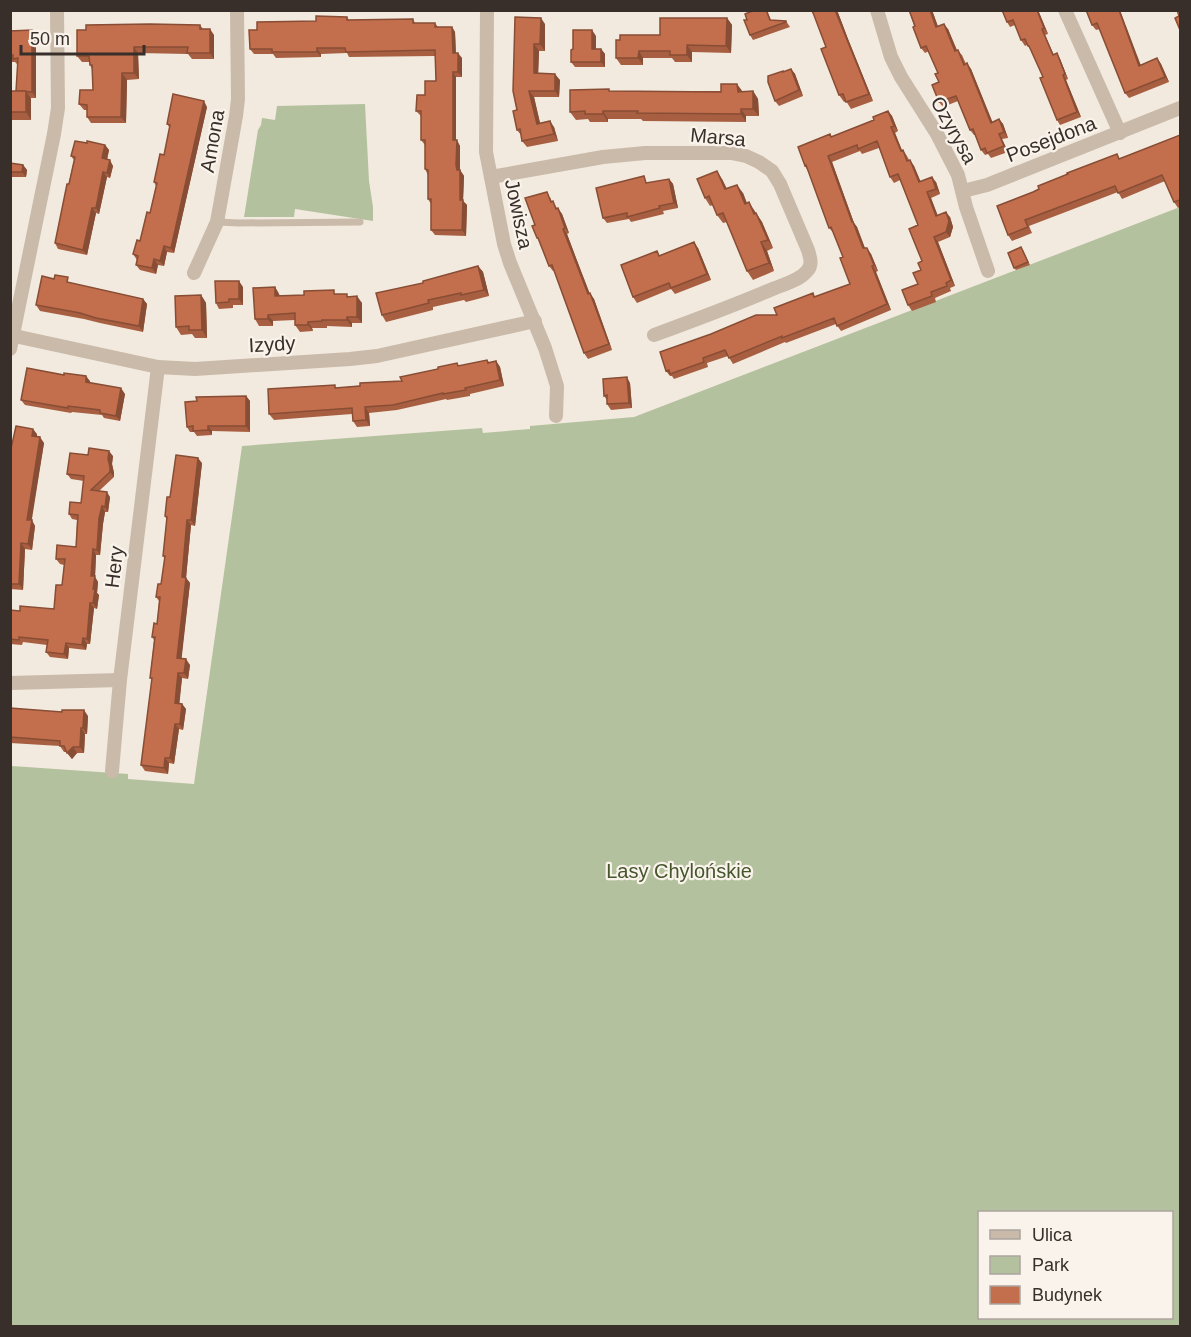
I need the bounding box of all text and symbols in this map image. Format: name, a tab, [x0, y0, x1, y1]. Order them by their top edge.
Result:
scale bar	[21, 18, 144, 56]
text: 50 m	[30, 29, 70, 49]
street label: Ozyrysa	[927, 93, 982, 168]
street label: Amona	[196, 107, 228, 174]
street label: Posejdona	[1003, 111, 1100, 166]
street label: Marsa	[689, 124, 748, 150]
street label: Jowisza	[501, 177, 537, 252]
street label: Izydy	[248, 332, 296, 356]
street label: Hery	[101, 545, 127, 589]
park label: Lasy Chylońskie	[606, 860, 752, 882]
legend	[978, 1211, 1173, 1319]
text: Ulica	[1032, 1225, 1073, 1245]
text: Park	[1032, 1255, 1070, 1275]
text: Budynek	[1032, 1285, 1103, 1305]

